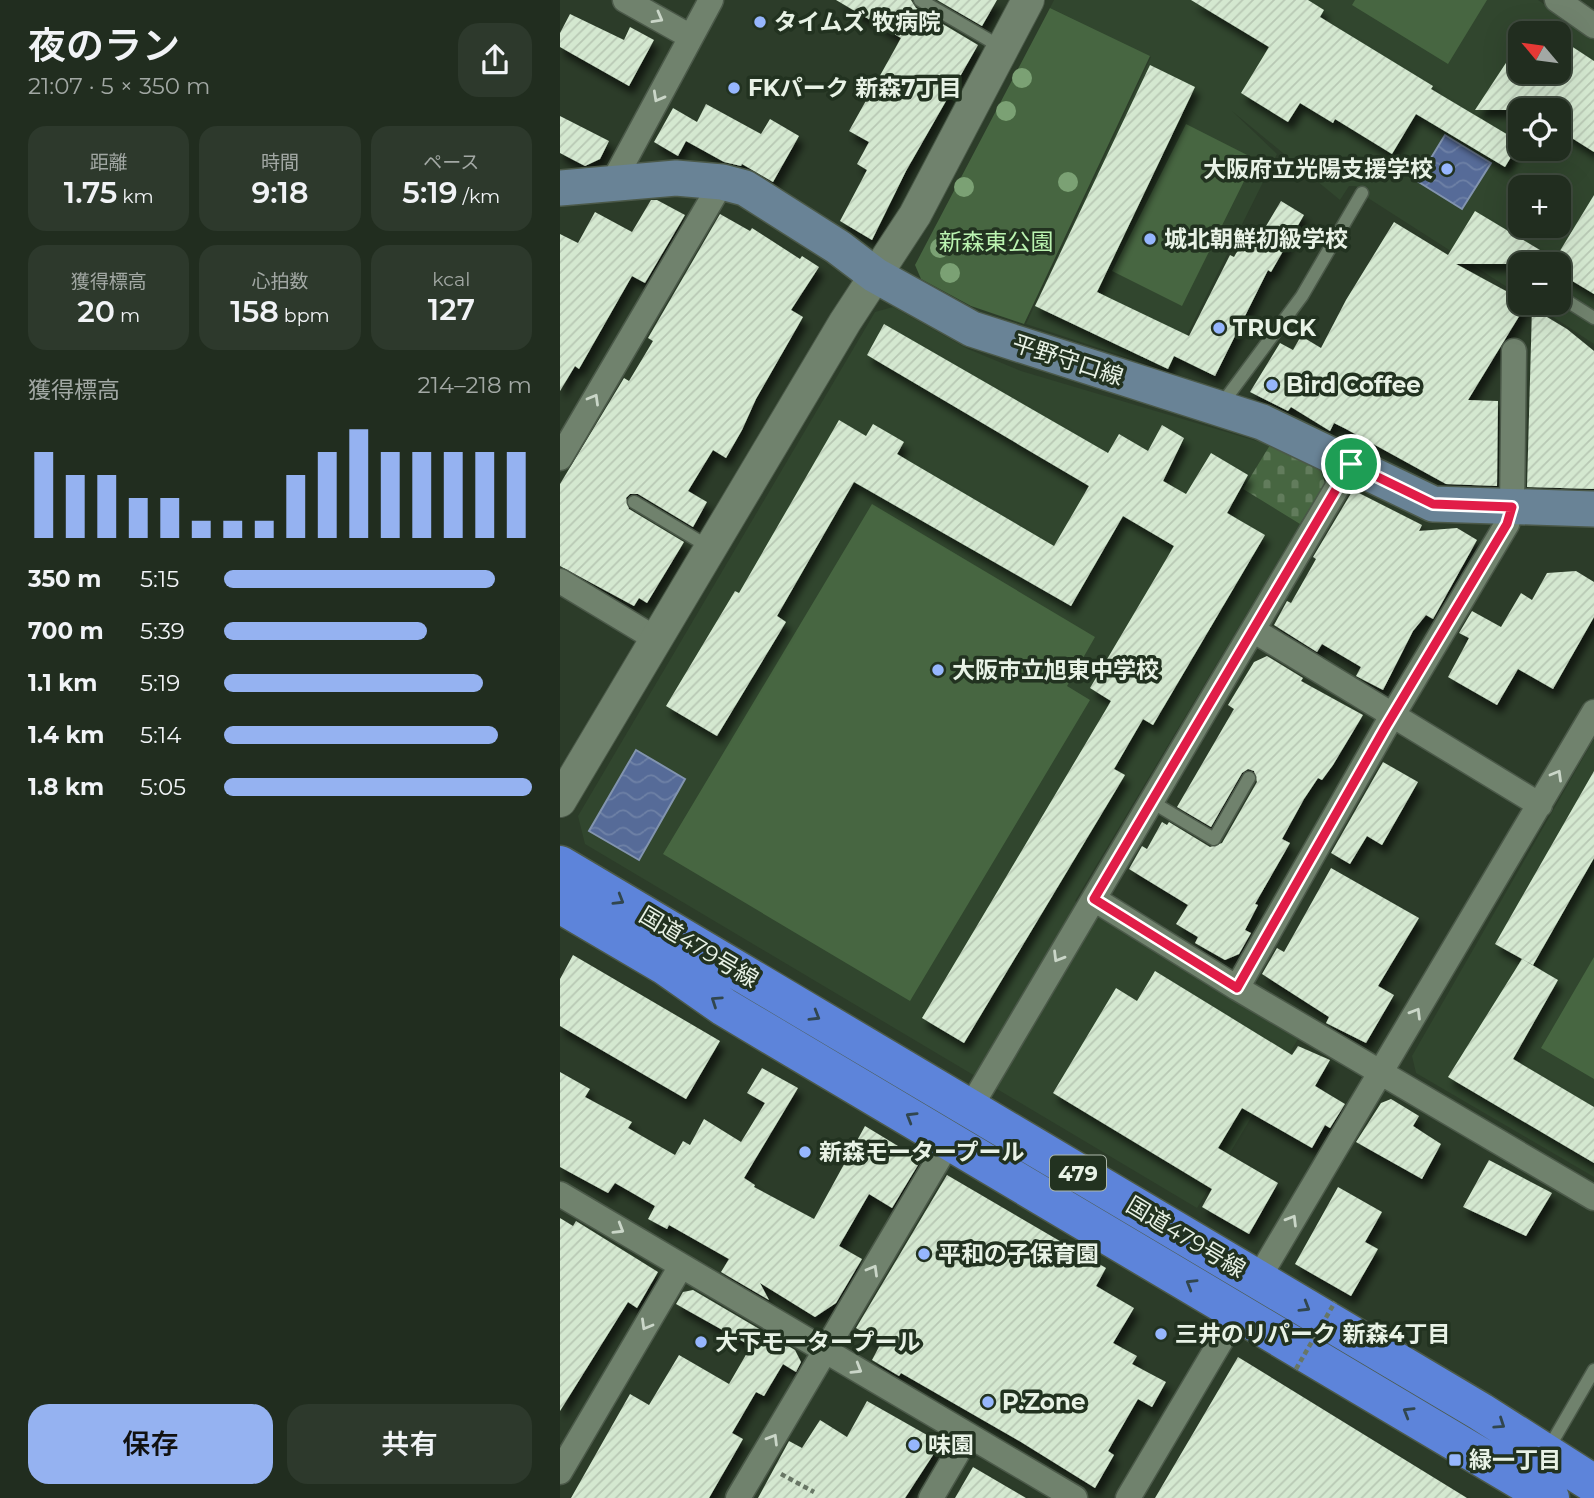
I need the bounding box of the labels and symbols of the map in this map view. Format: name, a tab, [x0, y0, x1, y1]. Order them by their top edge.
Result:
place label: タイムズ 牧病院	[774, 8, 941, 36]
one-way arrow	[651, 10, 664, 23]
marker: タイムズ 牧病院	[752, 14, 768, 30]
north arrow	[1508, 21, 1572, 84]
place label: FKパーク 新森7丁目	[748, 74, 962, 102]
marker: FKパーク 新森7丁目	[726, 80, 742, 96]
one-way arrow	[653, 89, 667, 102]
place label: 大阪府立光陽支援学校	[1203, 155, 1433, 183]
marker: 大阪府立光陽支援学校	[1439, 161, 1455, 177]
place label: 城北朝鮮初級学校	[1164, 225, 1348, 253]
park label: 新森東公園	[939, 228, 1054, 256]
marker: 城北朝鮮初級学校	[1142, 231, 1158, 247]
place label: TRUCK	[1233, 314, 1317, 342]
marker: TRUCK	[1211, 320, 1227, 336]
street label: 平野守口線	[1009, 329, 1127, 391]
place label: Bird Coffee	[1286, 371, 1421, 399]
marker: Bird Coffee	[1264, 377, 1280, 393]
one-way arrow	[586, 394, 599, 407]
pin	[1321, 434, 1381, 494]
place label: 大阪市立旭東中学校	[952, 656, 1159, 684]
marker: 大阪市立旭東中学校	[930, 662, 946, 678]
one-way arrow	[1549, 770, 1562, 783]
one-way arrow	[611, 891, 624, 904]
street label: 国道479号線	[635, 901, 763, 993]
one-way arrow	[1054, 950, 1067, 963]
one-way arrow	[711, 997, 724, 1009]
one-way arrow	[807, 1007, 820, 1020]
one-way arrow	[1408, 1007, 1421, 1020]
one-way arrow	[906, 1113, 919, 1126]
place label: 新森モータープール	[819, 1138, 1025, 1166]
marker: 新森モータープール	[797, 1144, 813, 1160]
road number: 479	[1050, 1156, 1106, 1190]
street label: 国道479号線	[1122, 1191, 1250, 1283]
one-way arrow	[1284, 1215, 1297, 1228]
one-way arrow	[611, 1221, 624, 1234]
place label: 平和の子保育園	[938, 1240, 1099, 1268]
marker: 平和の子保育園	[916, 1246, 932, 1262]
one-way arrow	[865, 1265, 878, 1278]
one-way arrow	[1185, 1279, 1198, 1292]
one-way arrow	[1297, 1299, 1310, 1312]
one-way arrow	[642, 1317, 655, 1330]
place label: 三井のリパーク 新森4丁目	[1175, 1320, 1450, 1348]
marker: 三井のリパーク 新森4丁目	[1153, 1326, 1169, 1342]
place label: 大下モータープール	[715, 1328, 921, 1356]
marker: 大下モータープール	[693, 1334, 709, 1350]
one-way arrow	[850, 1361, 863, 1374]
place label: P.Zone	[1002, 1388, 1085, 1416]
marker: P.Zone	[980, 1394, 996, 1410]
one-way arrow	[1402, 1407, 1415, 1420]
one-way arrow	[1492, 1416, 1505, 1428]
place label: 味園	[928, 1431, 974, 1459]
one-way arrow	[765, 1434, 778, 1447]
marker: 味園	[906, 1437, 922, 1453]
place label: 緑一丁目	[1469, 1446, 1561, 1474]
marker: 緑一丁目	[1447, 1452, 1463, 1468]

